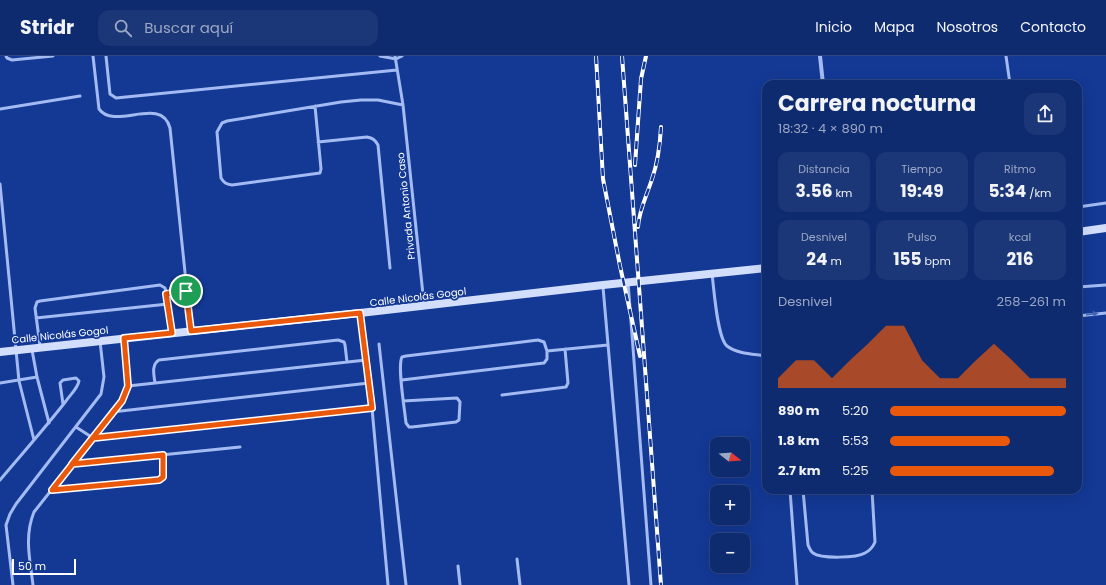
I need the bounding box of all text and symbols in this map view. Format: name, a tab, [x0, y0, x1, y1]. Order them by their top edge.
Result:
search box	[98, 10, 378, 46]
text: Stridr	[20, 14, 74, 41]
icon: search	[112, 17, 134, 39]
text: Buscar aquí	[144, 17, 233, 38]
text: Inicio	[815, 17, 852, 37]
text: Mapa	[874, 17, 915, 37]
text: Nosotros	[937, 17, 998, 37]
text: Contacto	[1020, 17, 1086, 37]
text: Carrera nocturna	[778, 88, 976, 119]
button: share	[1024, 93, 1066, 135]
text: 18:32 · 4 × 890 m	[778, 119, 883, 138]
street label: Privada Antonio Caso	[393, 152, 419, 260]
text: Distancia	[798, 161, 850, 177]
text: Tiempo	[901, 161, 943, 177]
text: Ritmo	[1004, 161, 1036, 177]
text: 3.56	[796, 179, 833, 203]
text: 19:49	[900, 179, 944, 203]
text: 5:34	[989, 179, 1026, 203]
text: km	[833, 185, 852, 201]
text: /km	[1026, 185, 1051, 201]
text: Desnivel	[801, 229, 847, 245]
text: Pulso	[908, 229, 936, 245]
text: kcal	[1009, 229, 1031, 245]
text: 24	[806, 247, 827, 271]
text: 155	[893, 247, 922, 271]
text: 216	[1007, 247, 1033, 271]
text: m	[827, 253, 842, 269]
text: bpm	[922, 253, 951, 269]
pin	[169, 274, 203, 308]
icon: arrive	[175, 280, 197, 302]
street label: Calle Nicolás Gogol	[369, 284, 467, 310]
text: Desnivel	[778, 292, 832, 311]
text: 258–261 m	[997, 292, 1066, 311]
one-way arrow	[1086, 311, 1098, 318]
street label: Calle Nicolás Gogol	[11, 322, 109, 348]
text: 890 m	[778, 401, 819, 420]
text: 5:20	[842, 401, 869, 420]
text: 1.8 km	[778, 431, 820, 450]
text: 5:53	[842, 431, 869, 450]
north arrow	[710, 437, 750, 477]
map controls	[710, 437, 750, 573]
text: 2.7 km	[778, 461, 821, 480]
text: 5:25	[842, 461, 869, 480]
button: +	[710, 485, 750, 525]
button: −	[710, 533, 750, 573]
scale bar	[12, 557, 76, 576]
text: 50 m	[18, 558, 46, 574]

